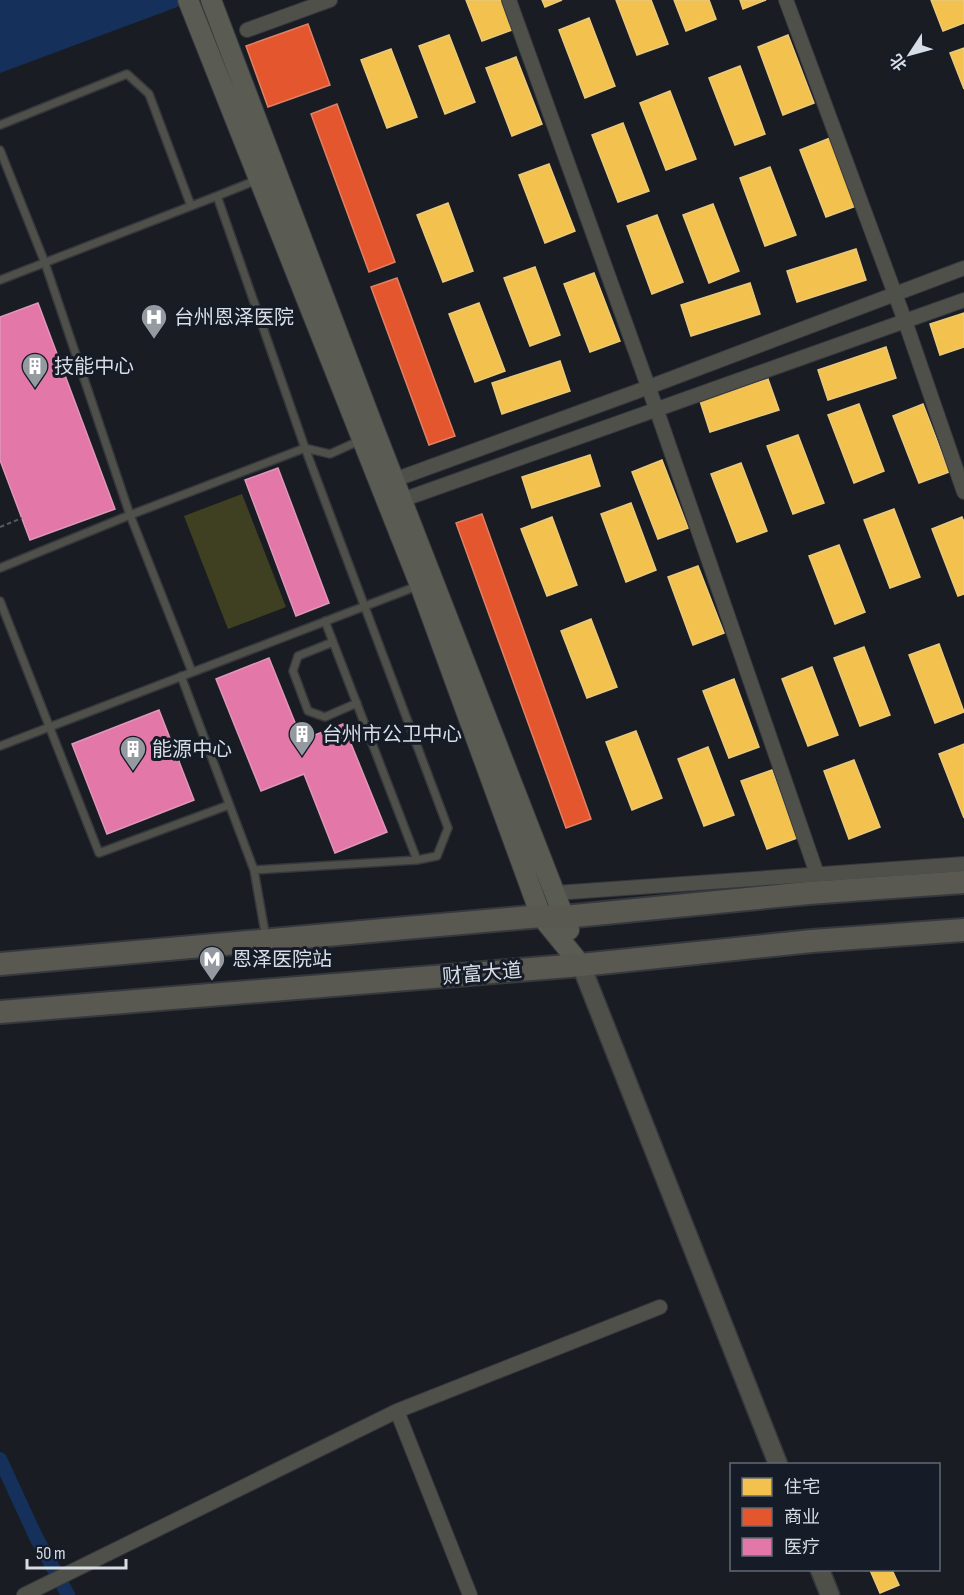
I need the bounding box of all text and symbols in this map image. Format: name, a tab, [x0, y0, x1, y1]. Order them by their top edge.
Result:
north arrow	[880, 24, 940, 84]
text: 北	[887, 50, 911, 74]
hospital icon: 台州恩泽医院	[139, 302, 169, 340]
place label: 台州恩泽医院	[174, 306, 294, 330]
building icon: 技能中心	[20, 351, 50, 389]
place label: 技能中心	[54, 355, 134, 379]
building icon: 台州市公卫中心	[287, 719, 317, 757]
place label: 台州市公卫中心	[322, 723, 462, 747]
building icon: 能源中心	[118, 734, 148, 772]
place label: 能源中心	[152, 738, 232, 762]
metro station icon: 恩泽医院站	[197, 944, 227, 982]
place label: 恩泽医院站	[232, 948, 332, 972]
street label: 财富大道	[441, 959, 523, 989]
legend	[730, 1463, 940, 1571]
text: 住宅	[784, 1477, 820, 1498]
text: 商业	[784, 1507, 820, 1528]
scale bar	[27, 1532, 126, 1570]
text: 医疗	[784, 1537, 820, 1558]
text: 50 m	[36, 1543, 66, 1564]

